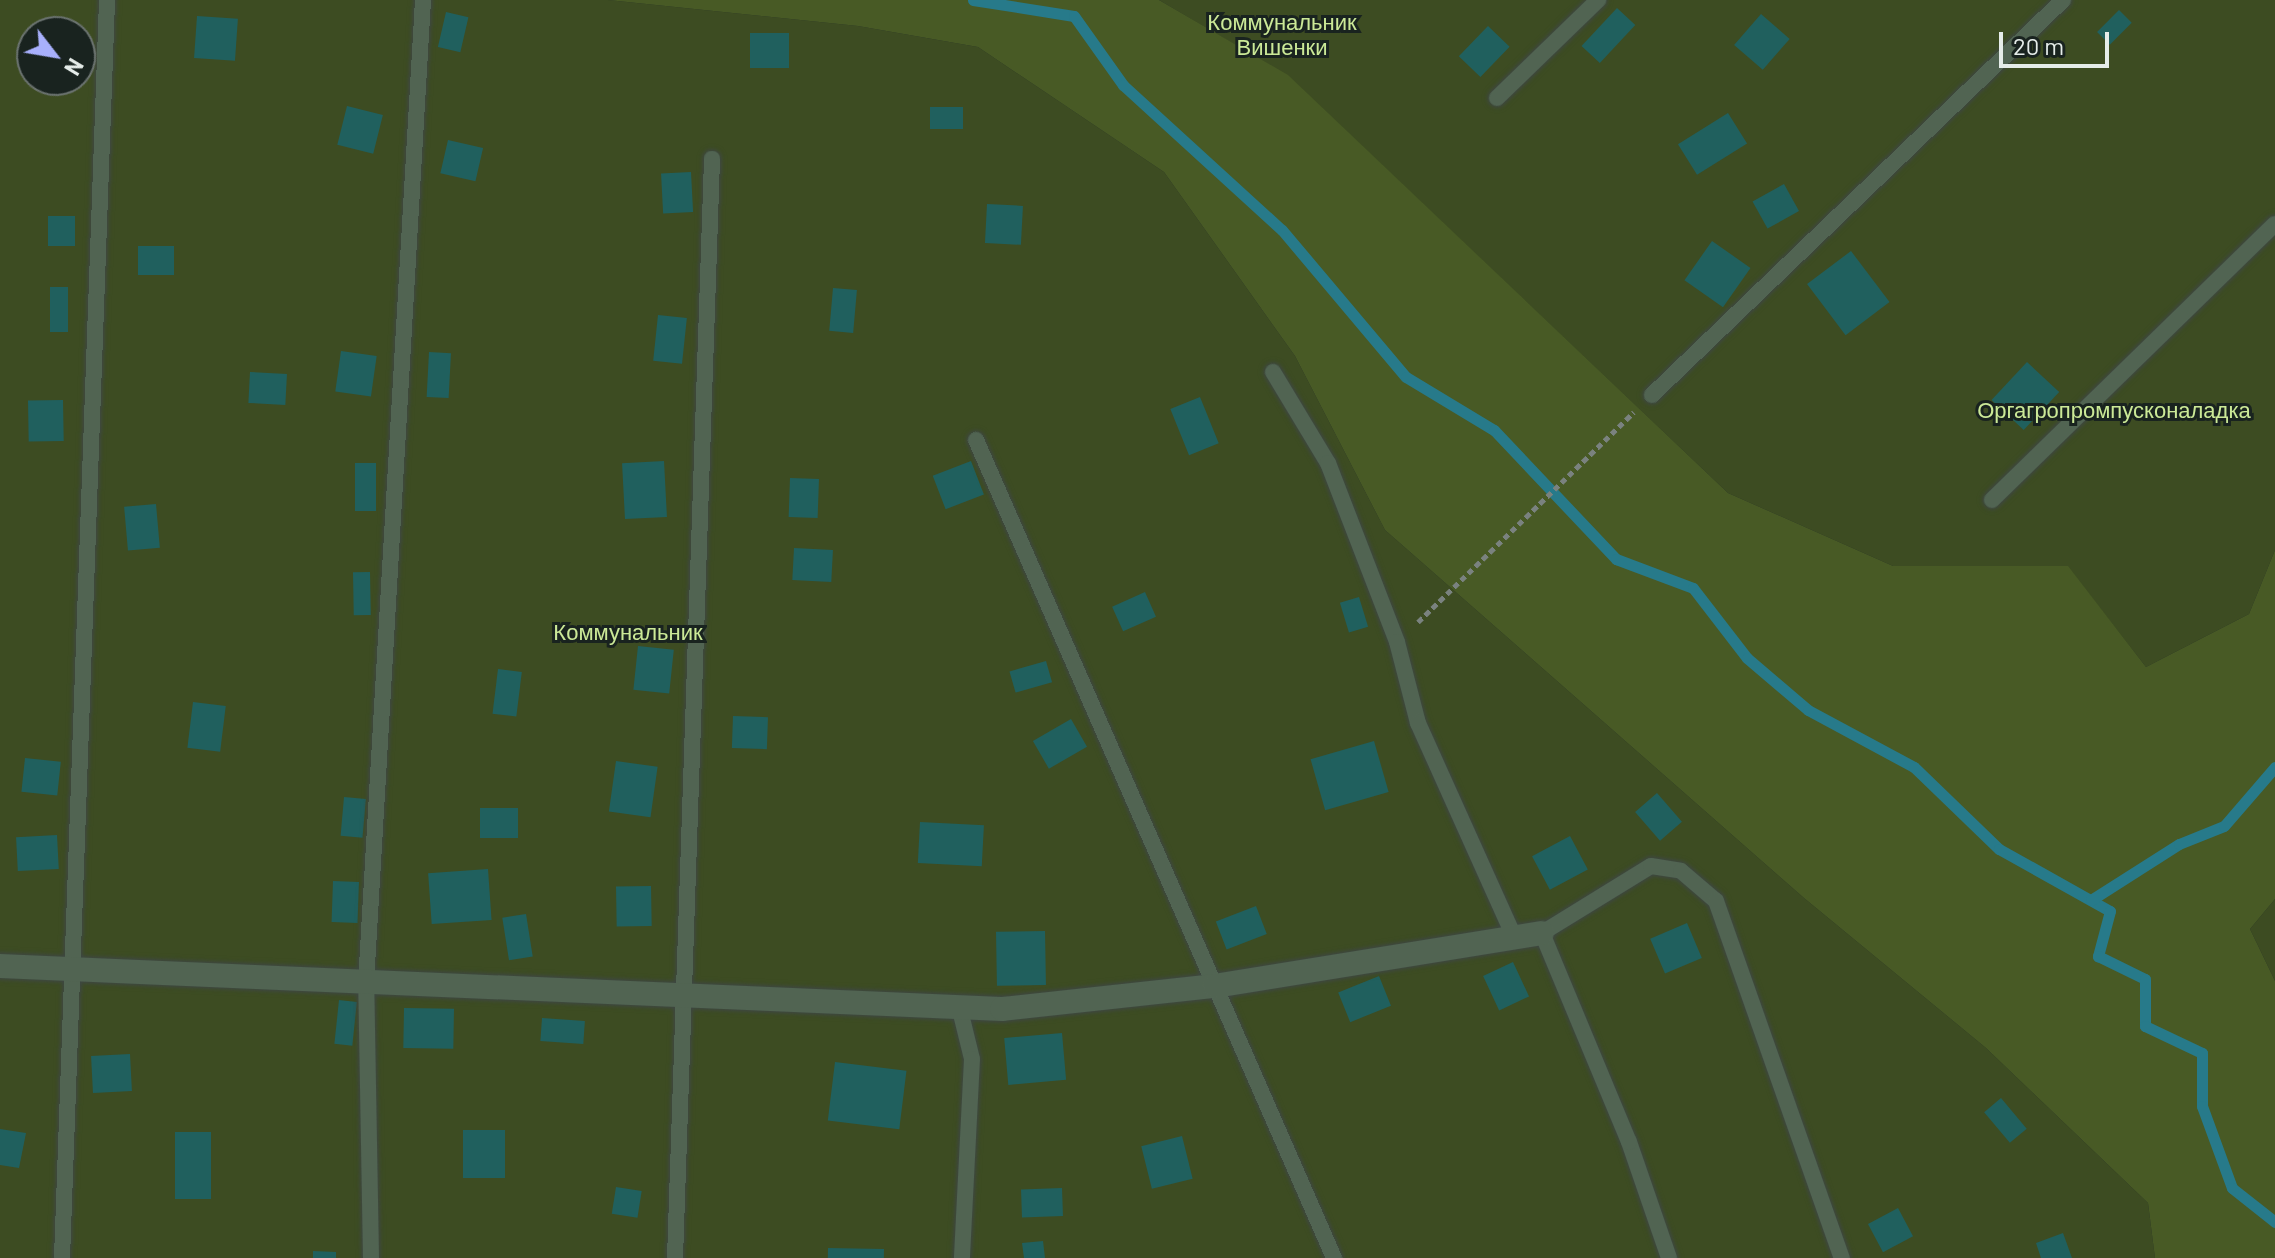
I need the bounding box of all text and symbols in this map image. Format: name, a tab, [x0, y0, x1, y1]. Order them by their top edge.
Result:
park label: Коммунальник Вишенки	[1207, 8, 1357, 60]
north arrow	[16, 16, 96, 96]
scale bar	[2003, 16, 2113, 66]
text: 20 m	[2013, 31, 2064, 60]
text: N	[60, 54, 90, 80]
park label: Оргагропромпусконаладка	[1977, 397, 2251, 423]
park label: Коммунальник	[553, 619, 703, 645]

